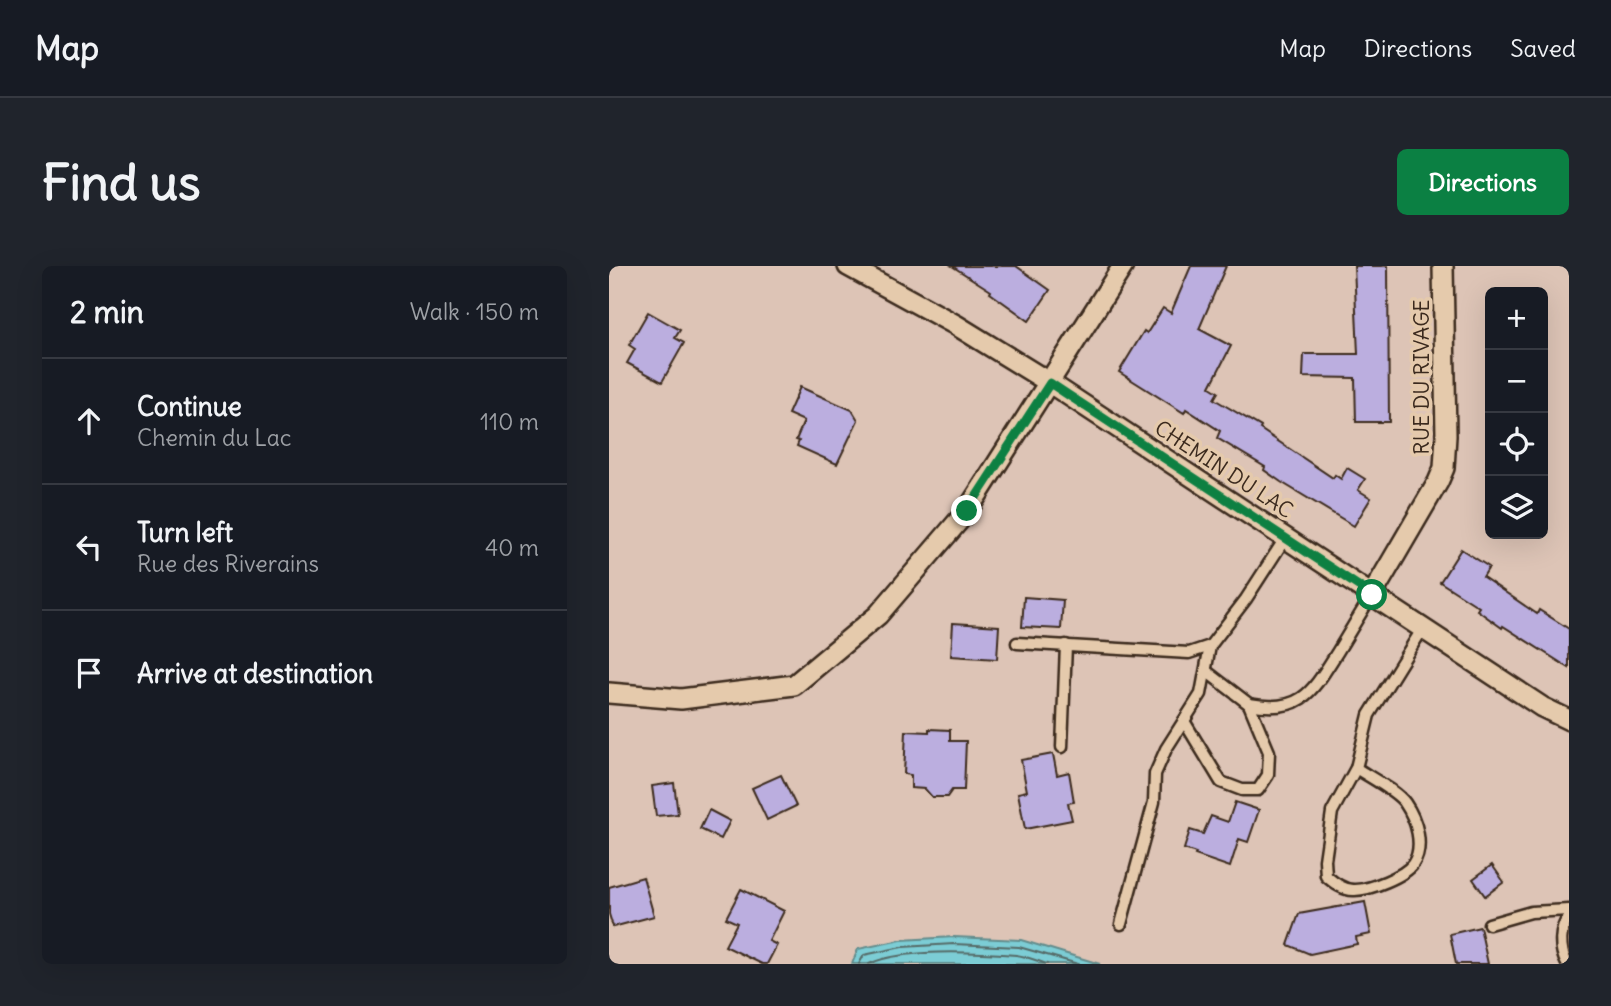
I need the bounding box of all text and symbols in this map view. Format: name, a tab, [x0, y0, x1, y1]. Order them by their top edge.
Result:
text: Map	[35, 27, 99, 69]
text: Map	[1279, 33, 1326, 63]
text: Directions	[1364, 33, 1472, 63]
text: Saved	[1510, 33, 1576, 63]
button: Directions	[1397, 149, 1569, 215]
text: Find us	[42, 152, 200, 213]
map controls	[1485, 287, 1548, 539]
button: +	[1485, 287, 1548, 350]
text: 2 min	[70, 293, 144, 331]
text: Walk · 150 m	[410, 297, 539, 326]
street label: RUE DU RIVAGE	[1408, 299, 1435, 455]
button: −	[1485, 350, 1548, 413]
text: Continue	[137, 390, 242, 423]
icon: ahead	[70, 402, 108, 440]
text: 110 m	[480, 407, 539, 436]
button: locate	[1485, 413, 1548, 476]
street label: CHEMIN DU LAC	[1150, 414, 1298, 524]
text: Chemin du Lac	[137, 423, 291, 452]
button: layers	[1485, 476, 1548, 539]
route end	[951, 495, 982, 526]
text: Turn left	[137, 516, 233, 549]
icon: left	[70, 528, 108, 566]
text: 40 m	[485, 533, 539, 562]
text: Rue des Riverains	[137, 549, 319, 578]
route start	[1356, 579, 1387, 610]
icon: arrive	[70, 654, 108, 692]
text: Arrive at destination	[137, 657, 373, 690]

